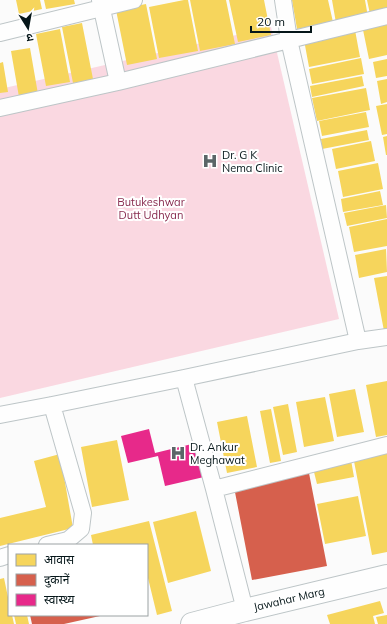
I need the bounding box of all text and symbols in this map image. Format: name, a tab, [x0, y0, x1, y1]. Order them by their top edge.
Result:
north arrow	[8, 8, 48, 48]
scale bar	[251, 8, 311, 34]
text: 20 m	[257, 14, 285, 29]
text: उ	[25, 30, 34, 45]
place label: Dr. G K Nema Clinic	[222, 148, 283, 175]
hospital icon: Dr. G K Nema Clinic	[201, 152, 219, 170]
park label: Butukeshwar Dutt Udhyan	[117, 195, 185, 222]
place label: Dr. Ankur Meghawat	[190, 440, 245, 467]
hospital icon: Dr. Ankur Meghawat	[169, 444, 187, 462]
legend	[8, 544, 148, 616]
text: आवास	[44, 552, 75, 567]
text: दुकानें	[44, 572, 70, 588]
street label: Jawahar Marg	[252, 584, 326, 614]
text: स्वास्थ्य	[44, 592, 76, 607]

